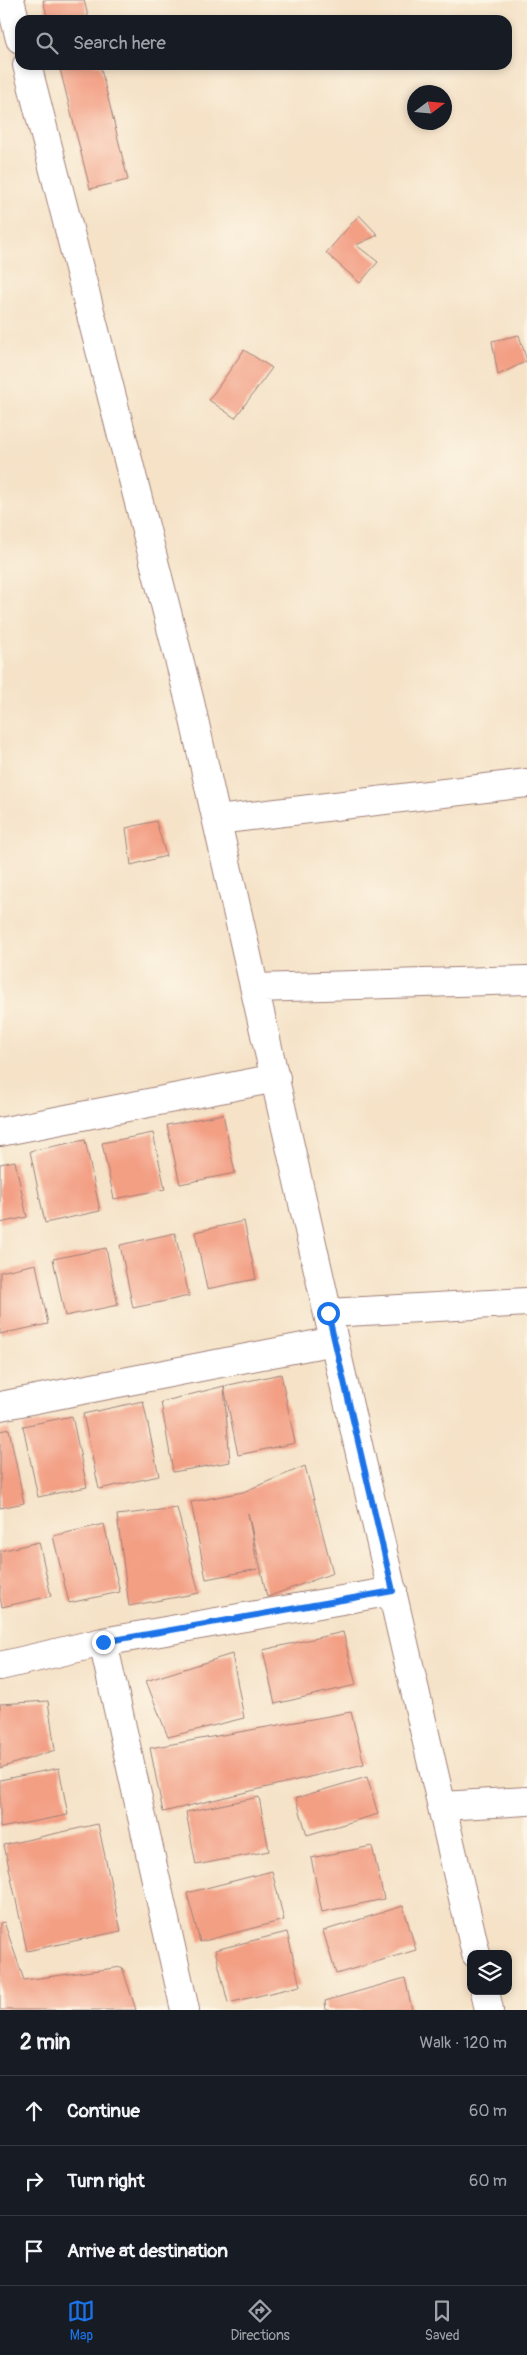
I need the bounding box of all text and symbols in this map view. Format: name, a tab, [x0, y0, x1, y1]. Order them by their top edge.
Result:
search box	[15, 15, 512, 70]
icon: search	[33, 29, 61, 57]
text: Search here	[73, 31, 166, 55]
north arrow	[407, 85, 452, 130]
route start	[317, 1302, 340, 1325]
route end	[92, 1631, 115, 1654]
map controls	[467, 1950, 512, 1995]
button: layers	[467, 1950, 512, 1995]
text: 2 min	[20, 2029, 70, 2056]
text: Walk · 120 m	[419, 2033, 507, 2053]
icon: ahead	[20, 2097, 48, 2125]
text: Continue	[67, 2099, 140, 2123]
text: 60 m	[469, 2101, 507, 2121]
icon: right	[20, 2167, 48, 2195]
text: Turn right	[67, 2169, 145, 2193]
text: 60 m	[469, 2171, 507, 2191]
icon: arrive	[20, 2237, 48, 2265]
text: Arrive at destination	[67, 2239, 228, 2263]
tab: Map	[67, 2297, 95, 2344]
tab: Directions	[230, 2297, 290, 2344]
tab: Saved	[425, 2297, 460, 2344]

